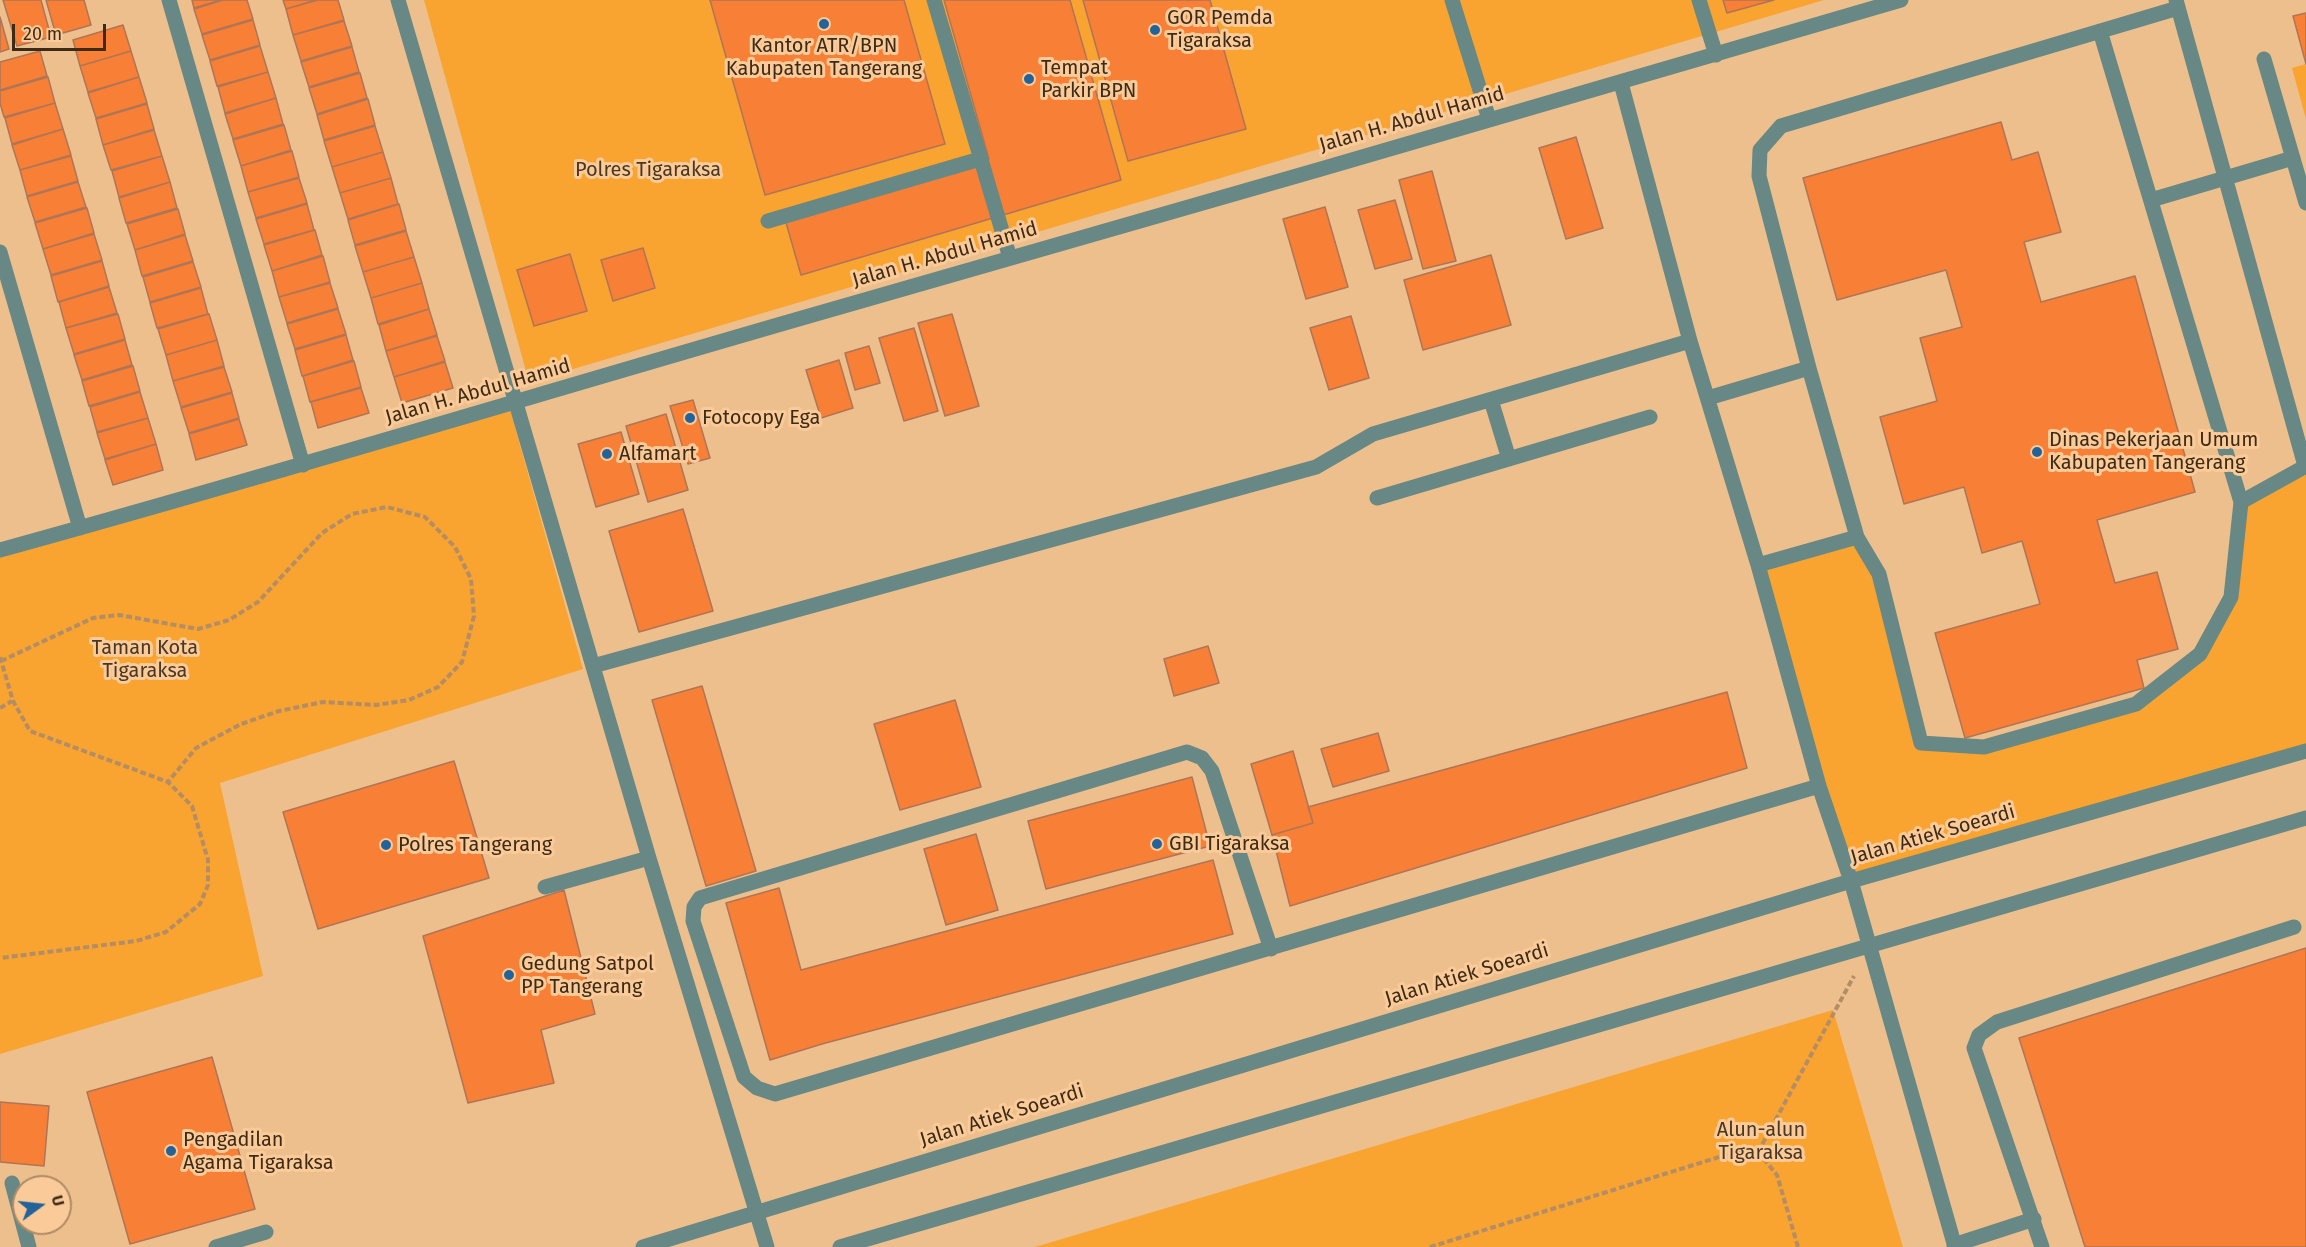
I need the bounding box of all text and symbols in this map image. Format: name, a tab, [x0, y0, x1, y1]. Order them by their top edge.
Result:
place label: GOR Pemda Tigaraksa	[1167, 6, 1273, 53]
scale bar	[15, 12, 110, 50]
marker: Kantor ATR/BPN Kabupaten Tangerang	[817, 17, 831, 31]
text: 20 m	[23, 23, 62, 45]
marker: GOR Pemda Tigaraksa	[1148, 23, 1162, 37]
place label: Kantor ATR/BPN Kabupaten Tangerang	[726, 34, 922, 81]
place label: Tempat Parkir BPN	[1041, 56, 1136, 103]
marker: Tempat Parkir BPN	[1022, 72, 1036, 86]
street label: Jalan H. Abdul Hamid	[1317, 82, 1507, 158]
park label: Polres Tigaraksa	[575, 158, 721, 182]
street label: Jalan H. Abdul Hamid	[850, 217, 1040, 293]
street label: Jalan H. Abdul Hamid	[383, 354, 573, 430]
place label: Fotocopy Ega	[702, 406, 820, 430]
marker: Fotocopy Ega	[683, 411, 697, 425]
place label: Dinas Pekerjaan Umum Kabupaten Tangerang	[2049, 428, 2258, 475]
place label: Alfamart	[619, 442, 696, 466]
marker: Dinas Pekerjaan Umum Kabupaten Tangerang	[2030, 445, 2044, 459]
marker: Alfamart	[600, 447, 614, 461]
park label: Taman Kota Tigaraksa	[92, 636, 198, 683]
street label: Jalan Atiek Soeardi	[1848, 800, 2018, 870]
place label: GBI Tigaraksa	[1169, 832, 1290, 856]
place label: Polres Tangerang	[398, 833, 552, 857]
marker: GBI Tigaraksa	[1150, 837, 1164, 851]
marker: Polres Tangerang	[379, 838, 393, 852]
street label: Jalan Atiek Soeardi	[1382, 939, 1552, 1011]
place label: Gedung Satpol PP Tangerang	[521, 952, 654, 999]
marker: Gedung Satpol PP Tangerang	[502, 968, 516, 982]
street label: Jalan Atiek Soeardi	[917, 1080, 1087, 1152]
park label: Alun-alun Tigaraksa	[1717, 1118, 1805, 1165]
place label: Pengadilan Agama Tigaraksa	[183, 1128, 334, 1175]
marker: Pengadilan Agama Tigaraksa	[164, 1144, 178, 1158]
north arrow	[12, 1175, 72, 1235]
text: U	[47, 1193, 68, 1208]

